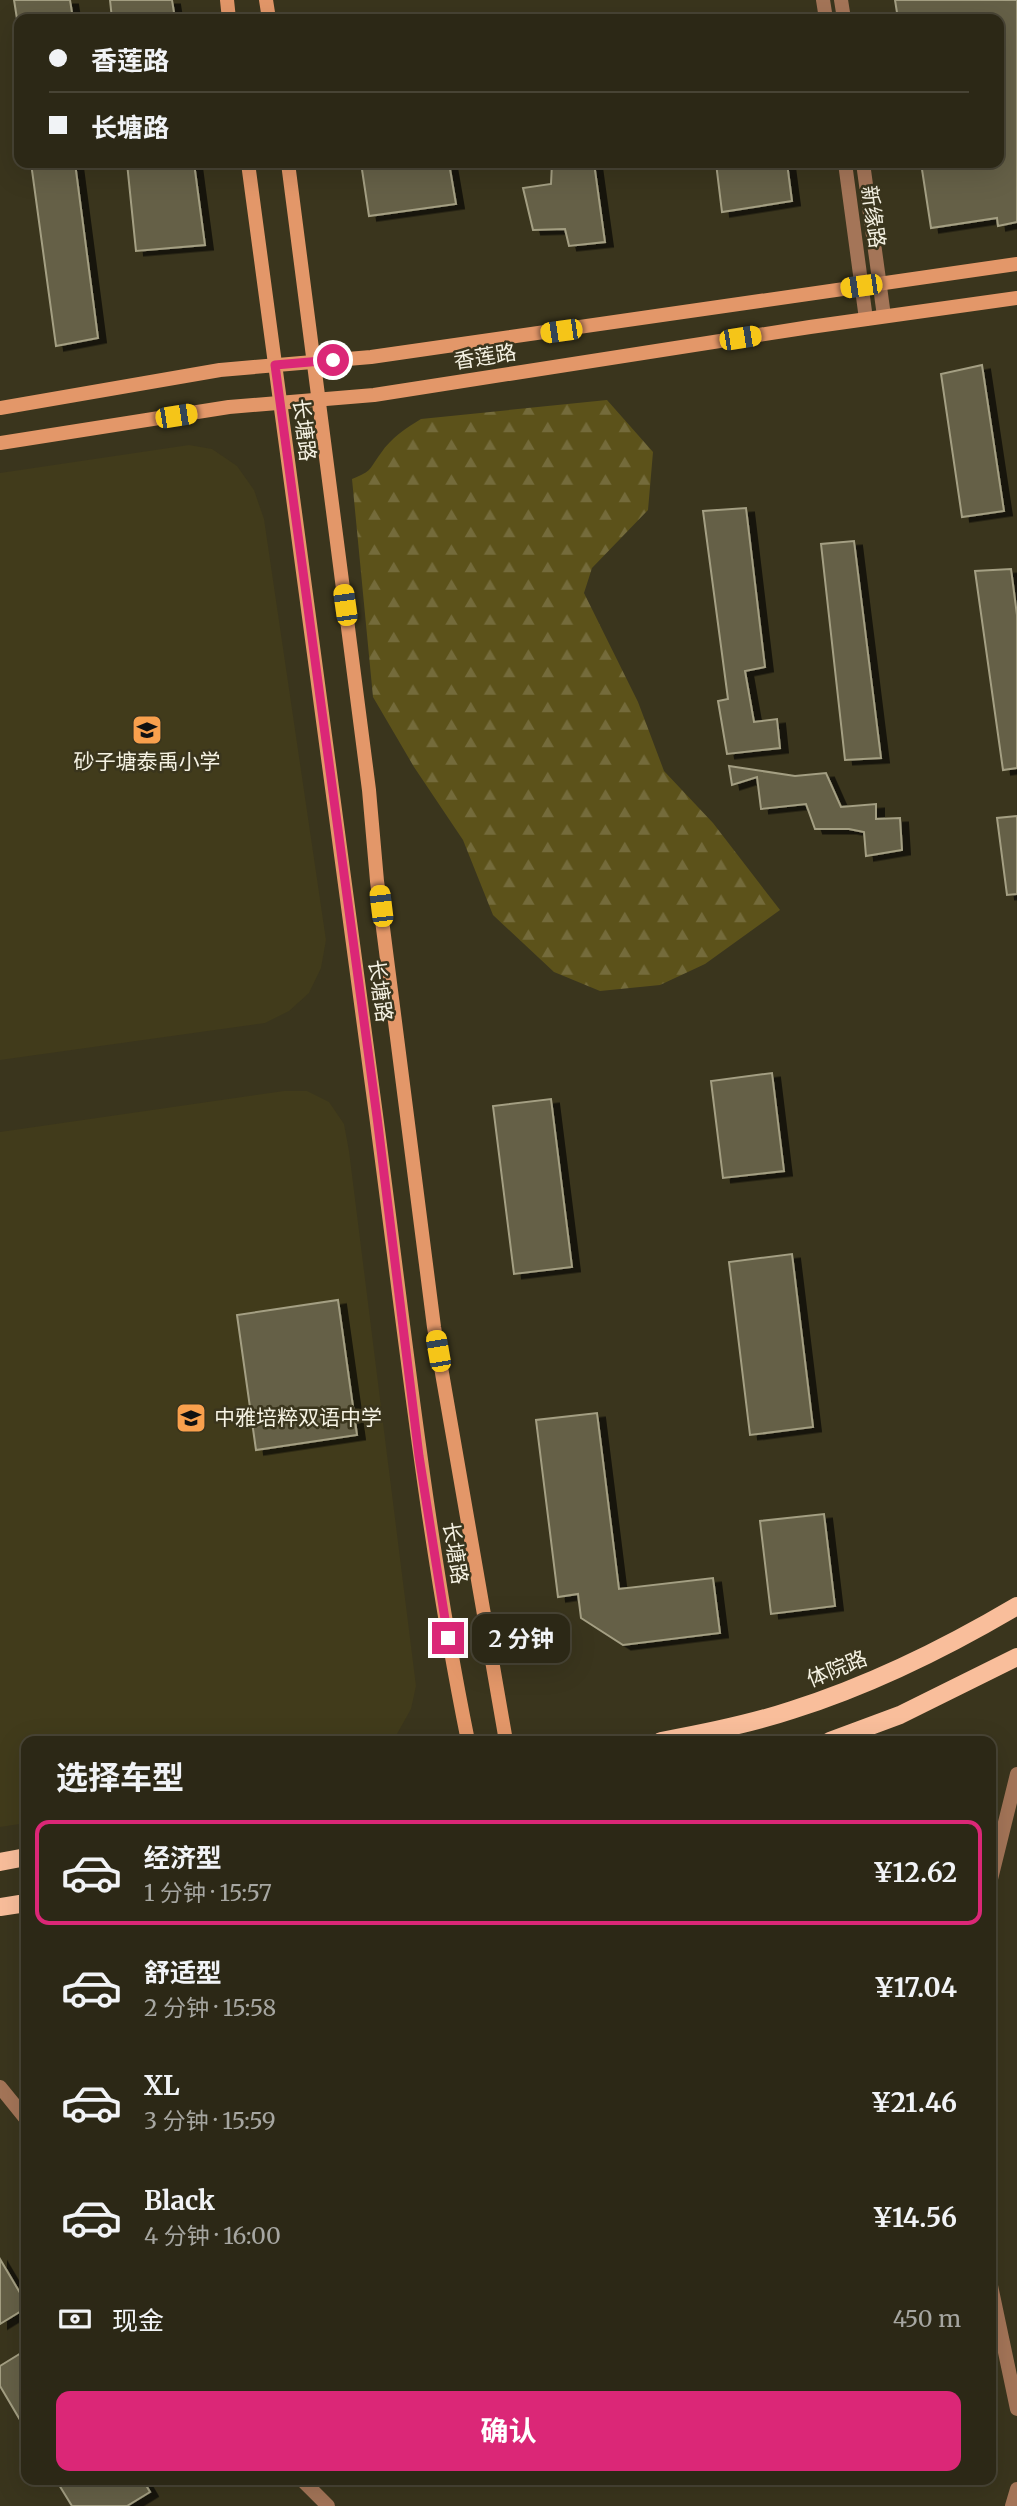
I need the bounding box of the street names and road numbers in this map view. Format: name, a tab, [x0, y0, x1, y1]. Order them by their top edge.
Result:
street label: 新缘路	[856, 184, 891, 250]
street label: 香莲路	[452, 338, 518, 375]
street label: 长塘路	[287, 397, 322, 463]
street label: 长塘路	[363, 958, 398, 1024]
street label: 长塘路	[437, 1520, 474, 1586]
street label: 体院路	[803, 1644, 871, 1693]

